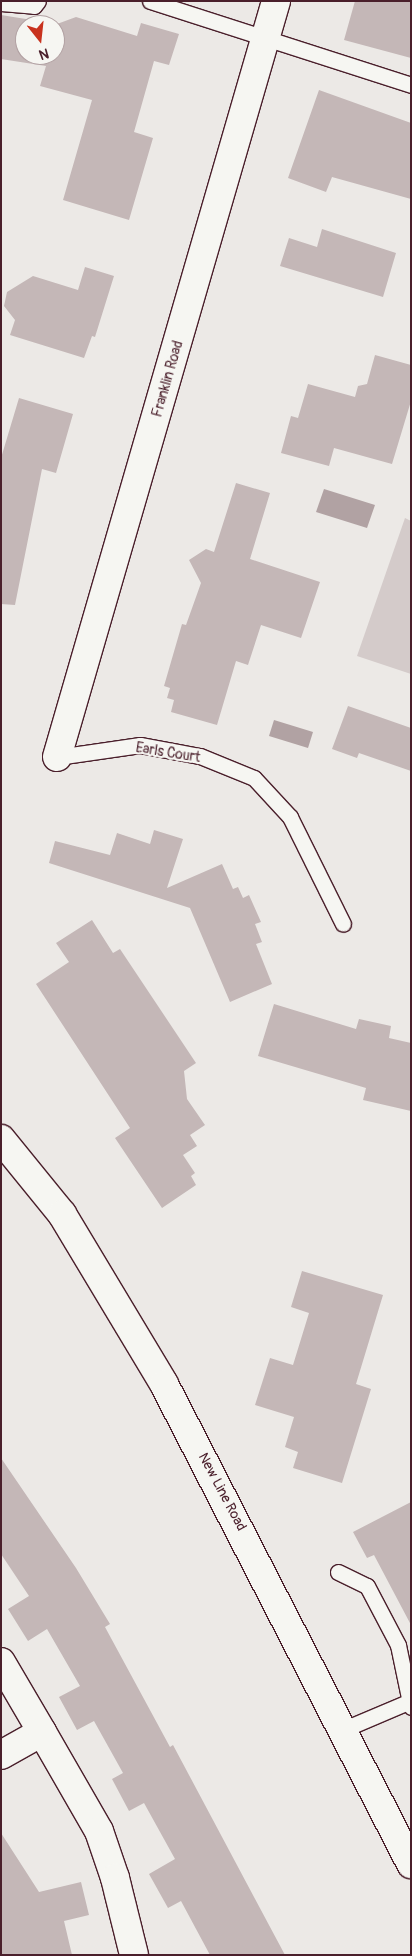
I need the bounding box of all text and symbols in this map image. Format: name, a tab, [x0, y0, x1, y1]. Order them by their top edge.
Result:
north arrow	[15, 15, 65, 65]
text: N	[37, 44, 51, 63]
street label: Franklin Road	[149, 339, 187, 419]
street label: Earls Court	[134, 740, 202, 766]
street label: New Line Road	[194, 1450, 250, 1534]

